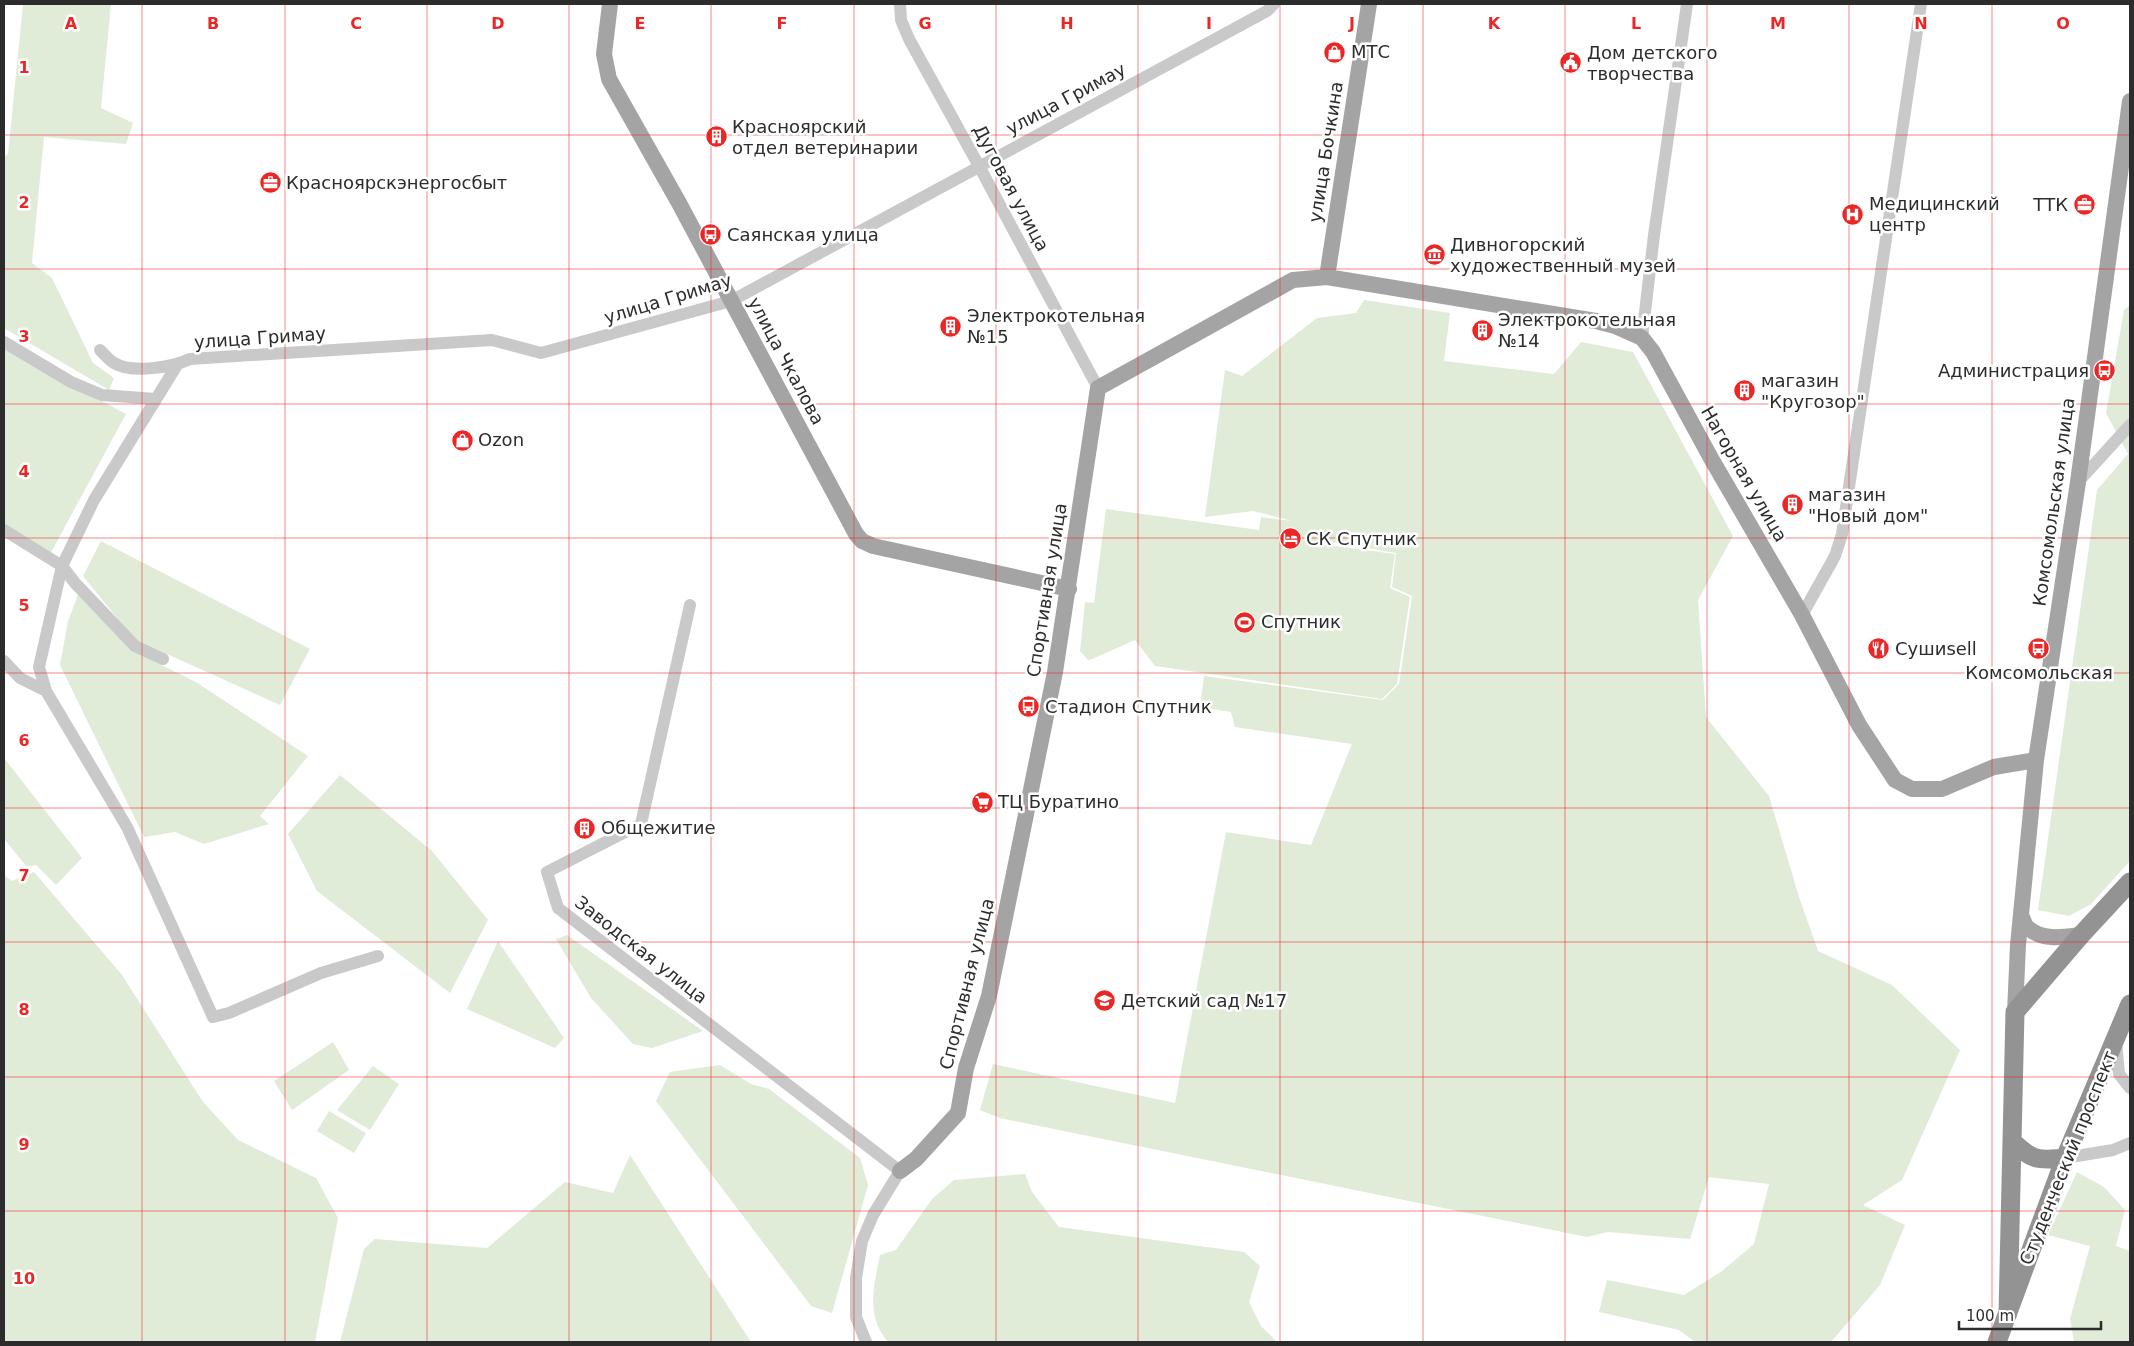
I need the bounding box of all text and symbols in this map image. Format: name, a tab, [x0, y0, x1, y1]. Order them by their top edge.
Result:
text: A	[65, 14, 78, 33]
text: B	[207, 14, 219, 33]
text: C	[350, 14, 362, 33]
text: D	[491, 14, 505, 33]
text: E	[635, 14, 645, 33]
text: F	[777, 14, 787, 33]
text: G	[918, 14, 932, 33]
text: H	[1060, 14, 1074, 33]
text: I	[1206, 14, 1212, 33]
text: J	[1348, 14, 1355, 33]
text: K	[1488, 14, 1501, 33]
text: L	[1631, 14, 1641, 33]
text: M	[1770, 14, 1786, 33]
text: N	[1914, 14, 1928, 33]
text: O	[2056, 14, 2070, 33]
shop icon: МТС	[1323, 40, 1347, 64]
place label: МТС	[1351, 41, 1390, 62]
place label: Дом детского творчества	[1587, 42, 1718, 84]
public building icon: Дом детского творчества	[1559, 51, 1583, 75]
text: 1	[18, 58, 30, 77]
street label: улица Гримау	[1002, 58, 1129, 139]
street label: улица Бочкина	[1304, 80, 1347, 224]
place label: Красноярский отдел ветеринарии	[732, 116, 918, 158]
street label: Дуговая улица	[969, 121, 1054, 255]
building icon: Красноярский отдел ветеринарии	[704, 125, 728, 149]
office icon: Красноярскэнергосбыт	[258, 171, 282, 195]
place label: Красноярскэнергосбыт	[286, 172, 507, 193]
text: 2	[18, 193, 30, 212]
place label: Медицинский центр	[1869, 193, 2000, 235]
office icon: ТТК	[2072, 193, 2096, 217]
place label: ТТК	[2032, 194, 2068, 215]
hospital icon: Медицинский центр	[1841, 202, 1865, 226]
bus stop icon: Саянская улица	[699, 223, 723, 247]
place label: Саянская улица	[727, 224, 879, 245]
place label: Дивногорский художественный музей	[1450, 234, 1676, 276]
museum icon: Дивногорский художественный музей	[1422, 243, 1446, 267]
street label: улица Гримау	[602, 269, 734, 328]
street label: улица Чкалова	[744, 293, 829, 428]
place label: Электрокотельная №15	[967, 305, 1145, 347]
place label: Электрокотельная №14	[1498, 309, 1676, 351]
building icon: Электрокотельная №15	[939, 314, 963, 338]
building icon: Электрокотельная №14	[1470, 318, 1494, 342]
street label: улица Гримау	[193, 322, 327, 353]
text: 3	[18, 327, 30, 346]
bus stop icon: Администрация	[2093, 359, 2117, 383]
place label: Администрация	[1938, 360, 2089, 381]
place label: магазин "Кругозор"	[1761, 370, 1865, 412]
building icon: магазин "Кругозор"	[1733, 379, 1757, 403]
street label: Комсомольская улица	[2028, 396, 2079, 608]
street label: Нагорная улица	[1697, 402, 1792, 545]
shop icon: Ozon	[450, 428, 474, 452]
place label: Ozon	[478, 429, 524, 450]
text: 4	[18, 462, 30, 481]
place label: магазин "Новый дом"	[1808, 484, 1928, 526]
building icon: магазин "Новый дом"	[1780, 493, 1804, 517]
street label: Спортивная улица	[1022, 501, 1071, 679]
hotel icon: СК Спутник	[1278, 527, 1302, 551]
place label: СК Спутник	[1306, 528, 1417, 549]
text: 5	[18, 596, 30, 615]
sports icon: Спутник	[1233, 610, 1257, 634]
place label: Спутник	[1261, 611, 1341, 632]
bus stop icon: Комсомольская	[2027, 636, 2051, 660]
restaurant icon: Сушиsell	[1867, 637, 1891, 661]
place label: Сушиsell	[1895, 638, 1977, 659]
place label: Комсомольская	[1965, 662, 2113, 683]
bus stop icon: Стадион Спутник	[1017, 695, 1041, 719]
place label: Стадион Спутник	[1045, 696, 1212, 717]
text: 6	[18, 731, 30, 750]
supermarket icon: ТЦ Буратино	[970, 790, 994, 814]
place label: ТЦ Буратино	[997, 791, 1119, 812]
building icon: Общежитие	[573, 816, 597, 840]
place label: Общежитие	[601, 817, 715, 838]
text: 7	[18, 866, 30, 885]
street label: Заводская улица	[571, 891, 712, 1008]
street label: Спортивная улица	[935, 896, 998, 1072]
school or university icon: Детский сад №17	[1093, 989, 1117, 1013]
place label: Детский сад №17	[1121, 990, 1287, 1011]
text: 8	[18, 1000, 30, 1019]
street label: Студенческий проспект	[2015, 1048, 2120, 1268]
text: 9	[18, 1135, 30, 1154]
text: 10	[13, 1269, 35, 1288]
scale bar	[1959, 1298, 2102, 1330]
text: 100 m	[1966, 1307, 2014, 1325]

